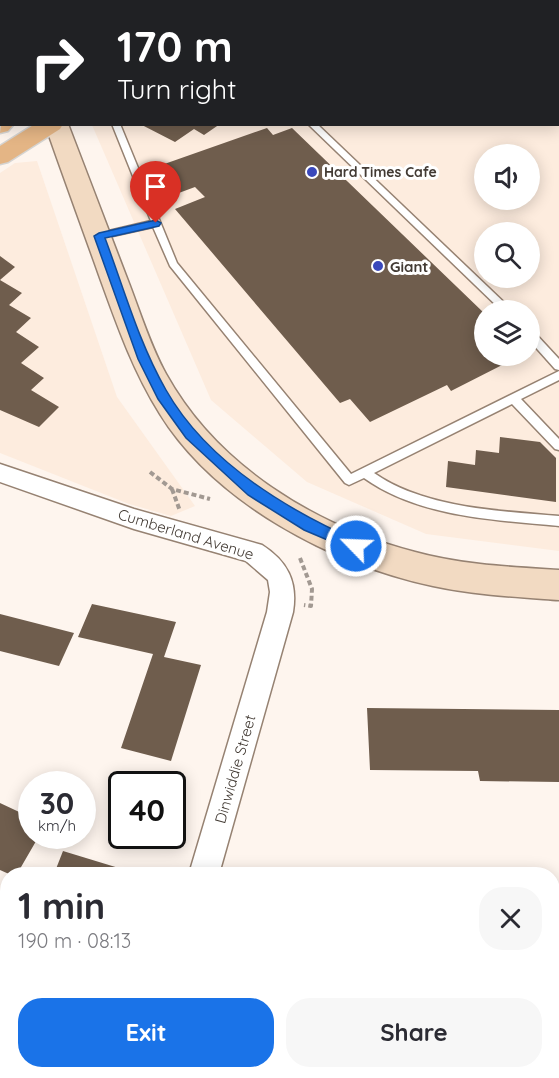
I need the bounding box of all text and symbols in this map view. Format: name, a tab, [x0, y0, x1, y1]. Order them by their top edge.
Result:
text: 170 m	[117, 20, 233, 73]
icon: right	[18, 24, 96, 102]
text: Turn right	[117, 72, 236, 106]
map controls	[474, 144, 540, 366]
button: sound	[474, 144, 540, 210]
pin	[130, 161, 181, 223]
place label: Hard Times Cafe	[324, 163, 437, 181]
marker: Hard Times Cafe	[305, 165, 319, 179]
icon: arrive	[139, 170, 172, 203]
button: search	[474, 222, 540, 288]
place label: Giant	[390, 257, 428, 276]
marker: Giant	[371, 259, 385, 273]
button: layers	[474, 300, 540, 366]
street label: Cumberland Avenue	[116, 504, 256, 564]
position arrow	[324, 514, 388, 578]
street label: Dinwiddie Street	[210, 712, 260, 826]
speed limit sign: 40	[108, 771, 186, 849]
text: 30	[40, 784, 74, 822]
text: km/h	[38, 816, 76, 835]
text: 1 min	[18, 883, 105, 928]
button: close	[479, 887, 542, 950]
text: 190 m · 08:13	[18, 928, 131, 953]
button: Exit	[18, 998, 274, 1067]
button: Share	[286, 998, 542, 1067]

